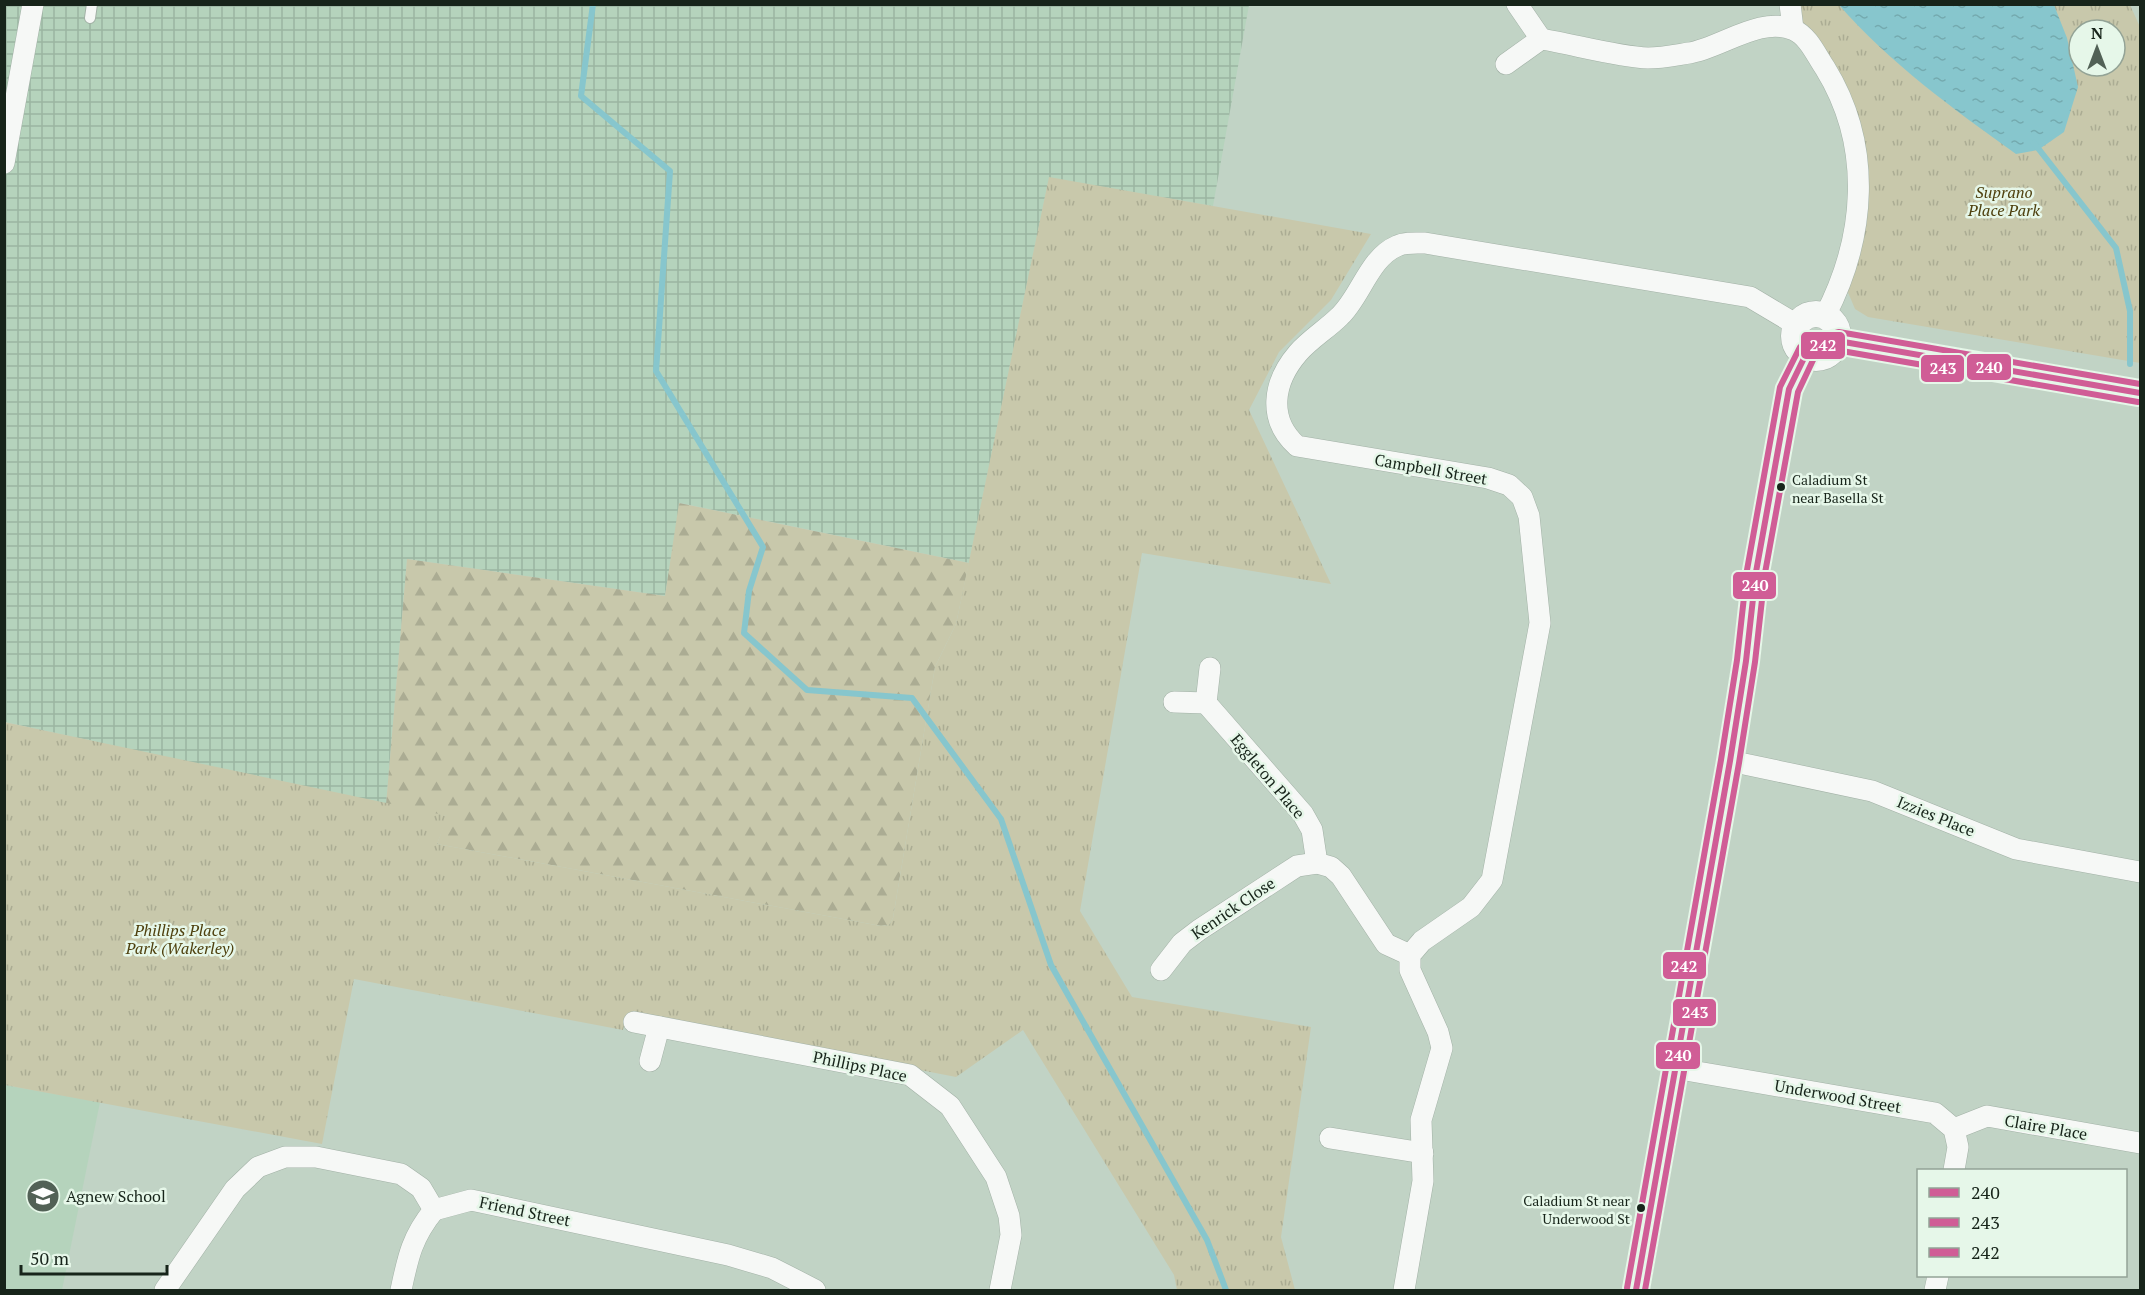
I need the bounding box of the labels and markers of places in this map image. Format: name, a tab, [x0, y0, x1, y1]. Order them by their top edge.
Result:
place label: Caladium St near Basella St	[1792, 470, 1884, 507]
marker: Caladium St near Basella St	[1775, 481, 1787, 493]
school or university icon: Agnew School	[25, 1178, 61, 1214]
place label: Agnew School	[66, 1185, 166, 1207]
place label: Caladium St near Underwood St	[1523, 1191, 1631, 1228]
marker: Caladium St near Underwood St	[1635, 1202, 1647, 1214]

